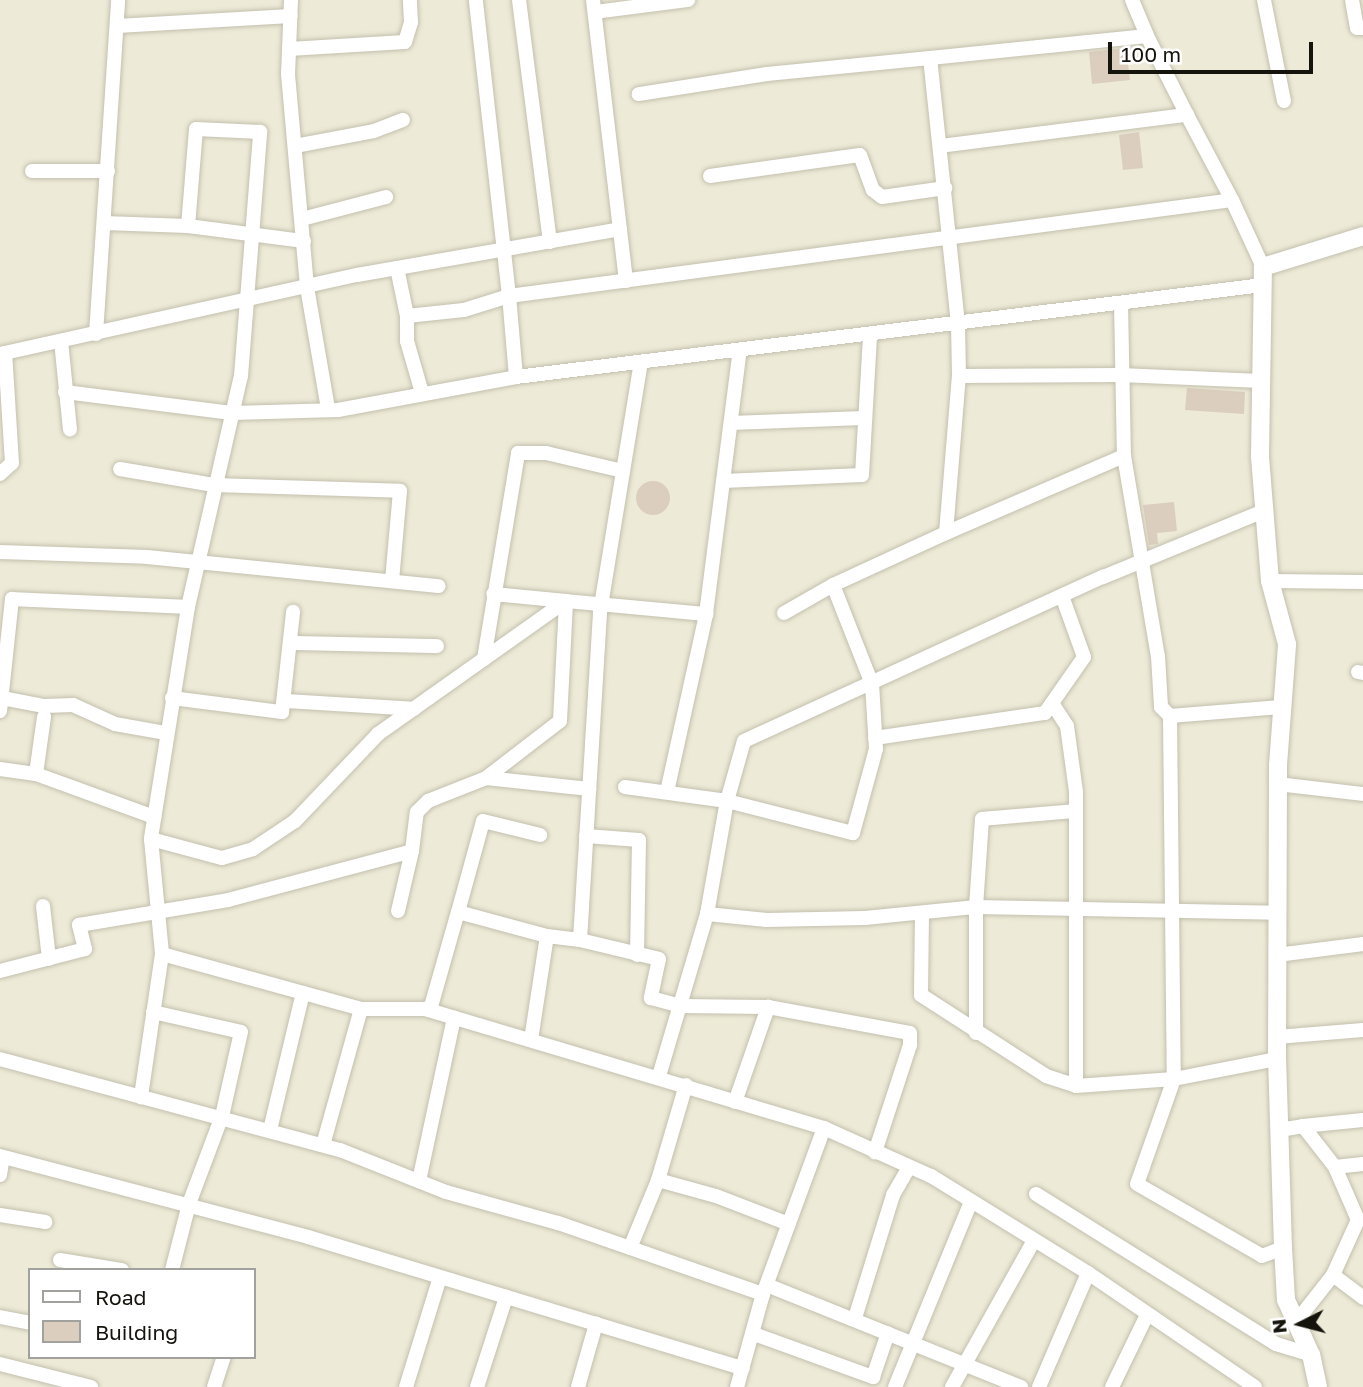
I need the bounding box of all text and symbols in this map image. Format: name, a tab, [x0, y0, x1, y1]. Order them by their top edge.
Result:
scale bar	[1111, 28, 1316, 72]
text: 100 m	[1121, 41, 1181, 67]
legend	[28, 1268, 256, 1359]
text: Road	[95, 1284, 146, 1310]
north arrow	[1265, 1289, 1335, 1359]
text: N	[1266, 1318, 1291, 1335]
text: Building	[95, 1319, 178, 1345]

